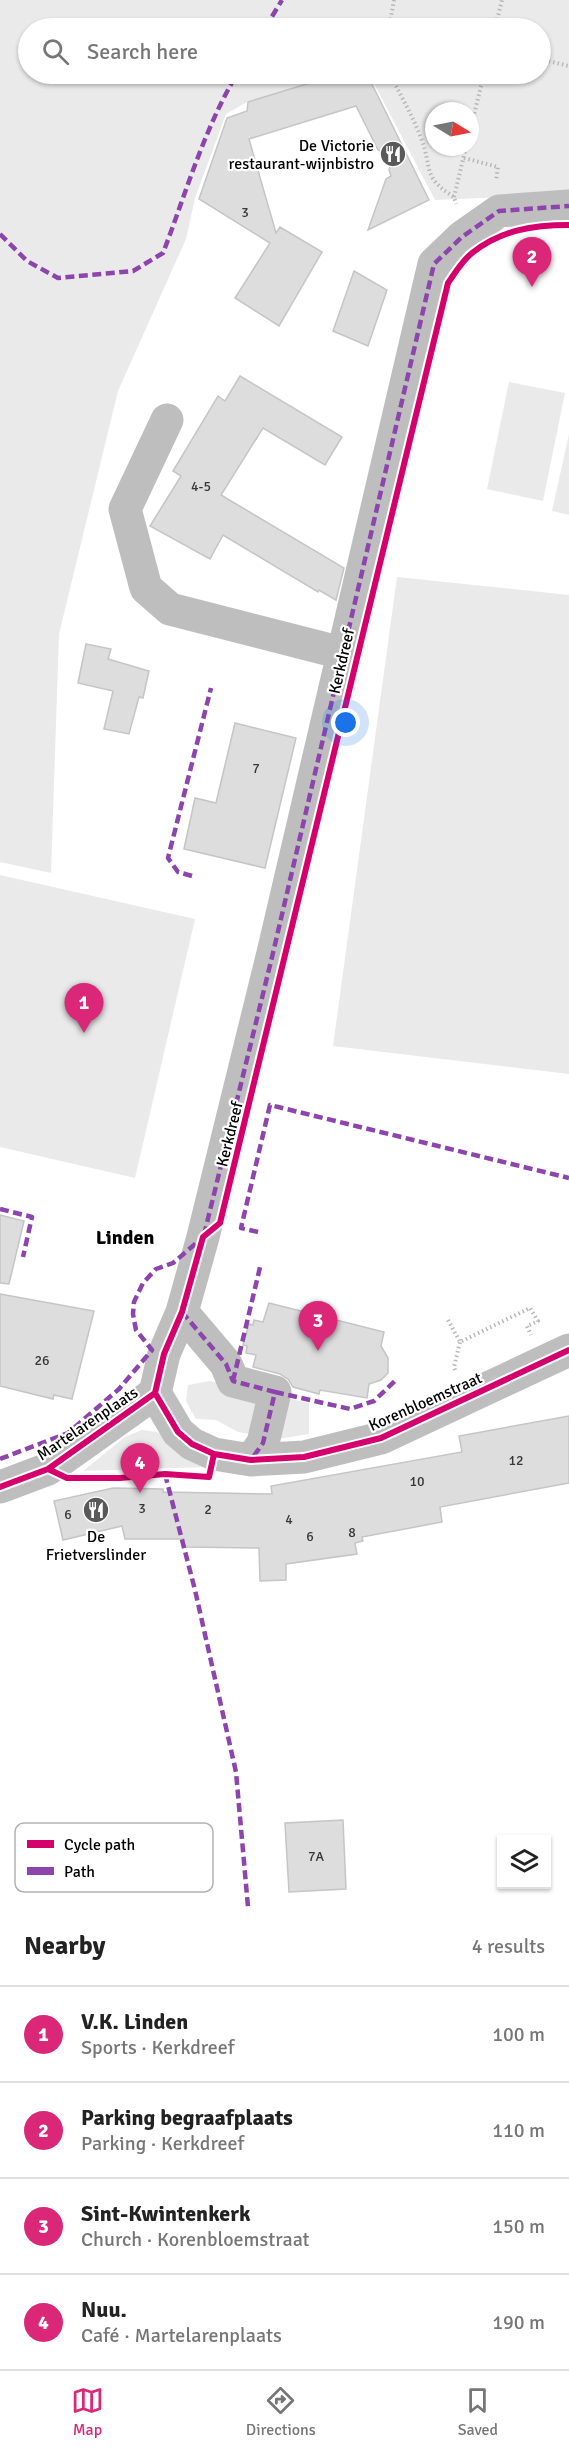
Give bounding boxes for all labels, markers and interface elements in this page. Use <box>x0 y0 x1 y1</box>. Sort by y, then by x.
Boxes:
search box <box>18 18 551 84</box>
icon: search <box>39 35 72 68</box>
text: Search here <box>87 38 198 65</box>
north arrow <box>425 102 479 156</box>
place label: De Victorie restaurant-wijnbistro <box>229 136 374 174</box>
restaurant icon: De Victorie restaurant-wijnbistro <box>378 139 408 169</box>
house number: 3 <box>241 204 249 221</box>
pin: 2 <box>512 238 552 287</box>
house number: 4-5 <box>191 478 211 495</box>
street label: Kerkdreef <box>325 626 359 696</box>
your location <box>331 708 360 737</box>
house number: 7 <box>252 760 260 777</box>
pin: 1 <box>64 984 104 1033</box>
street label: Kerkdreef <box>212 1099 248 1169</box>
district label: Linden <box>96 1225 154 1250</box>
pin: 3 <box>298 1302 338 1351</box>
house number: 26 <box>34 1352 50 1369</box>
street label: Korenbloemstraat <box>366 1368 486 1436</box>
street label: Martelarenplaats <box>33 1383 142 1465</box>
pin: 4 <box>120 1444 160 1493</box>
house number: 12 <box>508 1452 524 1469</box>
house number: 10 <box>409 1473 425 1490</box>
restaurant icon: De Frietverslinder <box>81 1495 111 1525</box>
house number: 3 <box>138 1500 146 1517</box>
house number: 2 <box>204 1501 212 1518</box>
house number: 6 <box>64 1506 72 1523</box>
house number: 4 <box>285 1511 293 1528</box>
house number: 8 <box>348 1524 356 1541</box>
place label: De Frietverslinder <box>46 1527 146 1565</box>
house number: 6 <box>306 1528 314 1545</box>
legend <box>15 1823 213 1892</box>
text: Cycle path <box>64 1835 135 1855</box>
map controls <box>497 1835 551 1889</box>
button: layers <box>497 1835 551 1889</box>
house number: 7A <box>308 1848 324 1865</box>
text: Path <box>64 1862 95 1882</box>
text: Nearby <box>24 1930 105 1962</box>
text: 4 results <box>472 1934 545 1959</box>
text: V.K. Linden <box>81 2008 188 2035</box>
text: 1 <box>38 2022 49 2047</box>
text: 100 m <box>492 2022 545 2047</box>
text: Sports · Kerkdreef <box>81 2035 235 2060</box>
text: Parking begraafplaats <box>81 2104 293 2131</box>
text: 2 <box>38 2118 49 2143</box>
text: 110 m <box>492 2118 545 2143</box>
text: Parking · Kerkdreef <box>81 2131 244 2156</box>
text: Sint-Kwintenkerk <box>81 2200 250 2227</box>
text: 3 <box>38 2214 49 2239</box>
text: 150 m <box>492 2214 545 2239</box>
text: Church · Korenbloemstraat <box>81 2227 310 2252</box>
text: Nuu. <box>81 2296 127 2323</box>
text: 4 <box>38 2310 49 2335</box>
text: 190 m <box>492 2310 545 2335</box>
text: Café · Martelarenplaats <box>81 2323 282 2348</box>
tab: Map <box>71 2384 104 2440</box>
tab: Directions <box>246 2384 316 2440</box>
tab: Saved <box>458 2384 498 2440</box>

